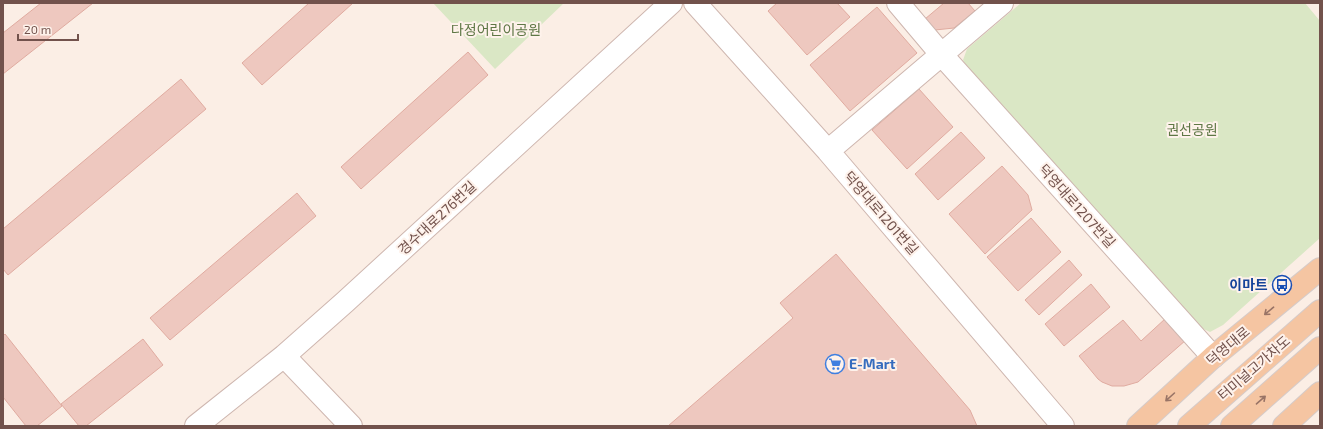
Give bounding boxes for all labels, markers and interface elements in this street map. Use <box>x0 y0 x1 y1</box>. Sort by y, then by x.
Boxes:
scale bar <box>18 16 78 42</box>
park label: 다정어린이공원 <box>451 21 541 38</box>
text: 20 m <box>24 22 51 36</box>
park label: 권선공원 <box>1166 121 1218 138</box>
street label: 덕영대로1207번길 <box>1035 160 1119 251</box>
street label: 덕영대로1201번길 <box>841 168 922 258</box>
street label: 경수대로276번길 <box>394 177 479 258</box>
bus stop icon: 이마트 <box>1271 274 1293 296</box>
place label: 이마트 <box>1229 276 1268 293</box>
one-way arrow <box>1263 307 1274 316</box>
street label: 덕영대로 <box>1202 322 1253 369</box>
street label: 터미널고가차도 <box>1214 332 1293 404</box>
supermarket icon: E-Mart <box>824 353 846 375</box>
place label: E-Mart <box>849 355 896 372</box>
one-way arrow <box>1165 392 1175 401</box>
one-way arrow <box>1256 396 1267 405</box>

